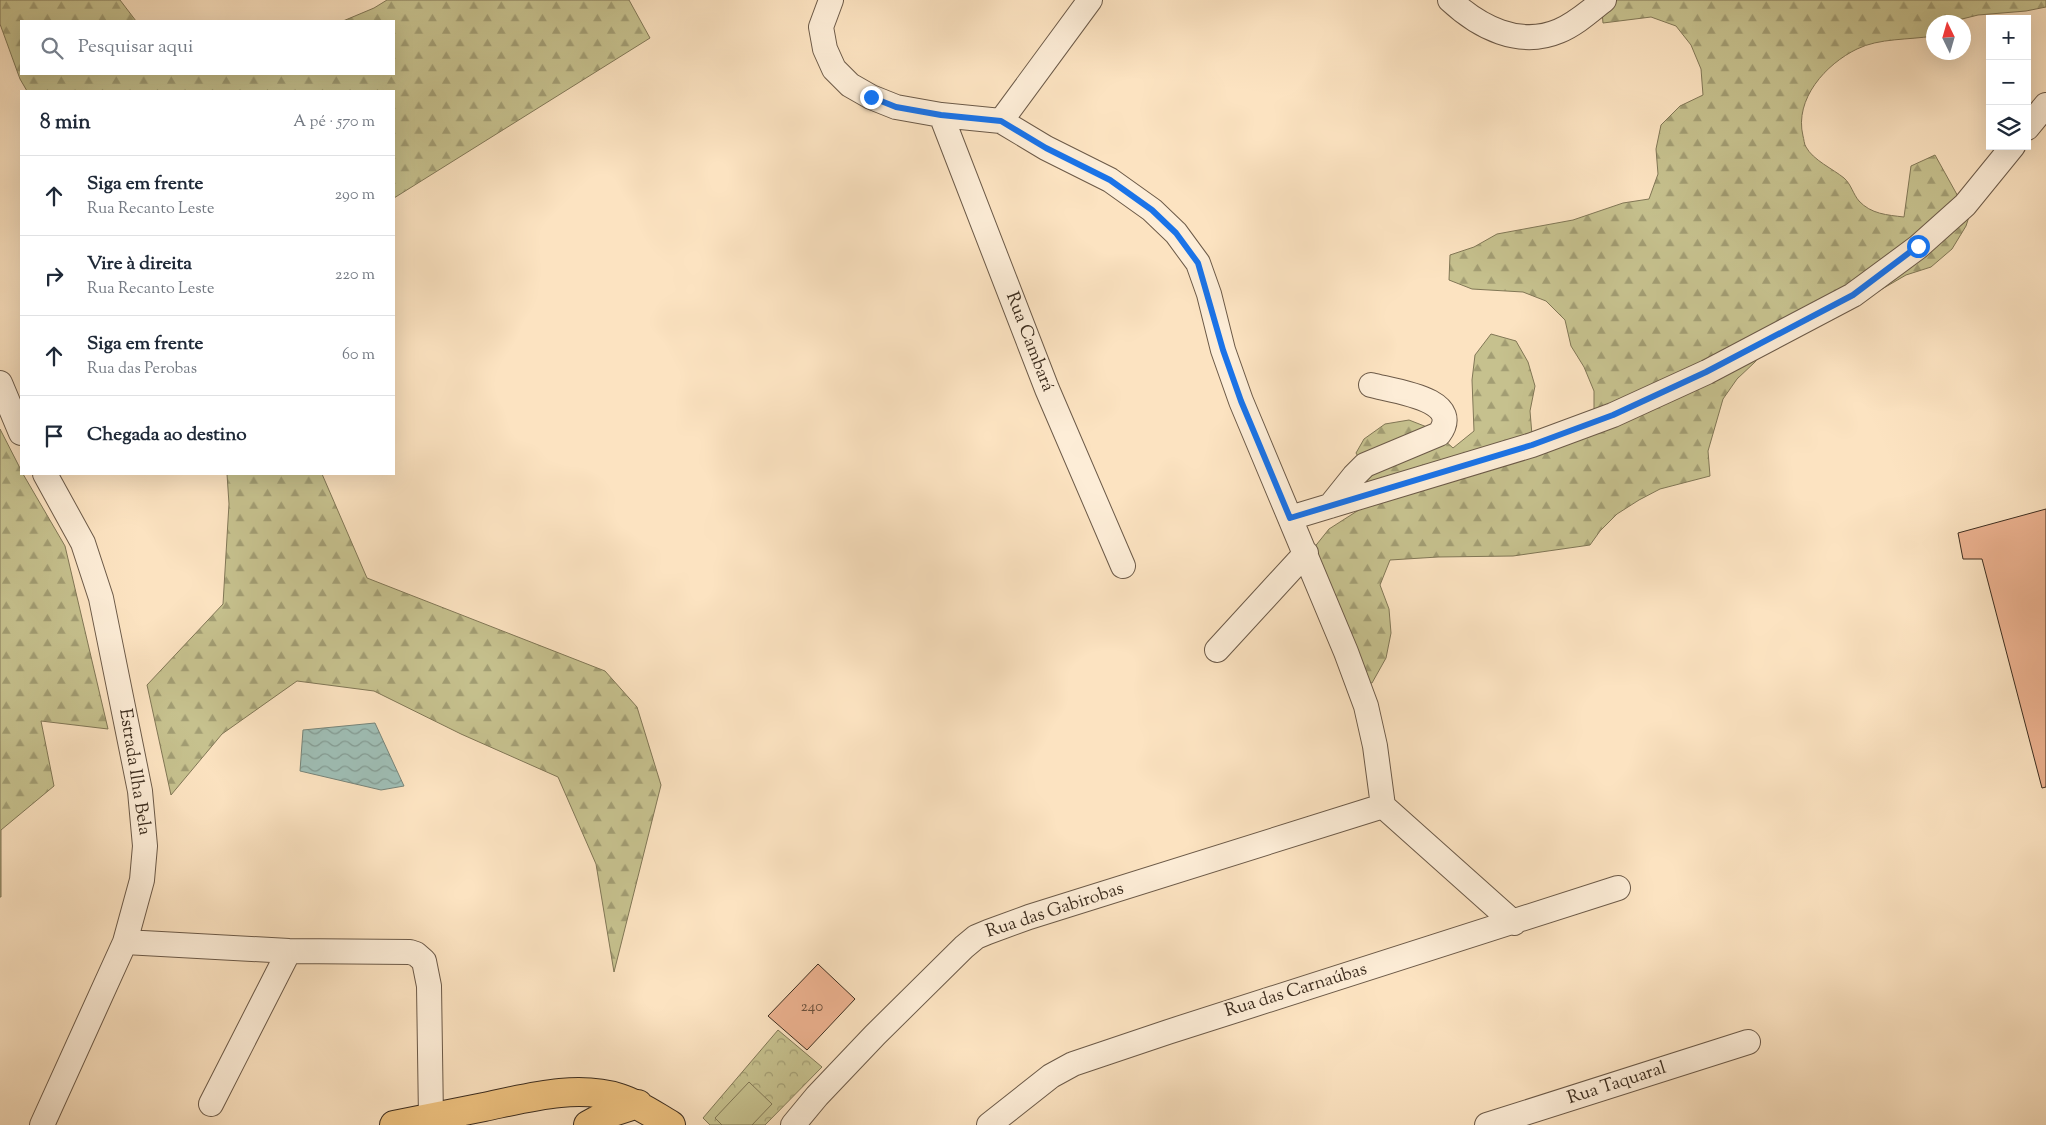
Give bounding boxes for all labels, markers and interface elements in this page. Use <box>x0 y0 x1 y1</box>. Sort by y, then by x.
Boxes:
north arrow <box>1926 15 1971 60</box>
map controls <box>1986 15 2031 150</box>
button: + <box>1986 15 2031 60</box>
search box <box>20 20 395 75</box>
icon: search <box>38 34 66 62</box>
text: Pesquisar aqui <box>78 34 193 61</box>
button: − <box>1986 60 2031 105</box>
route end <box>860 86 883 109</box>
button: layers <box>1986 105 2031 150</box>
text: 8 min <box>40 108 91 138</box>
text: A pé · 570 m <box>293 111 375 134</box>
text: Siga em frente <box>87 171 203 198</box>
icon: ahead <box>40 182 68 210</box>
text: 290 m <box>335 184 375 207</box>
text: Rua Recanto Leste <box>87 198 214 221</box>
route start <box>1907 235 1930 258</box>
text: Vire à direita <box>87 251 192 278</box>
icon: right <box>40 262 68 290</box>
text: 220 m <box>335 264 375 287</box>
text: Rua Recanto Leste <box>87 278 214 301</box>
street label: Rua Cambará <box>998 288 1060 396</box>
text: Siga em frente <box>87 331 203 358</box>
icon: ahead <box>40 342 68 370</box>
text: 60 m <box>342 344 375 367</box>
text: Rua das Perobas <box>87 358 197 381</box>
icon: arrive <box>40 422 68 450</box>
text: Chegada ao destino <box>87 422 247 449</box>
street label: Estrada Ilha Bela <box>111 707 157 837</box>
street label: Rua das Gabirobas <box>983 876 1127 946</box>
street label: Rua das Carnaúbas <box>1222 957 1370 1025</box>
house number: 240 <box>801 997 823 1018</box>
street label: Rua Taquaral <box>1564 1056 1670 1112</box>

